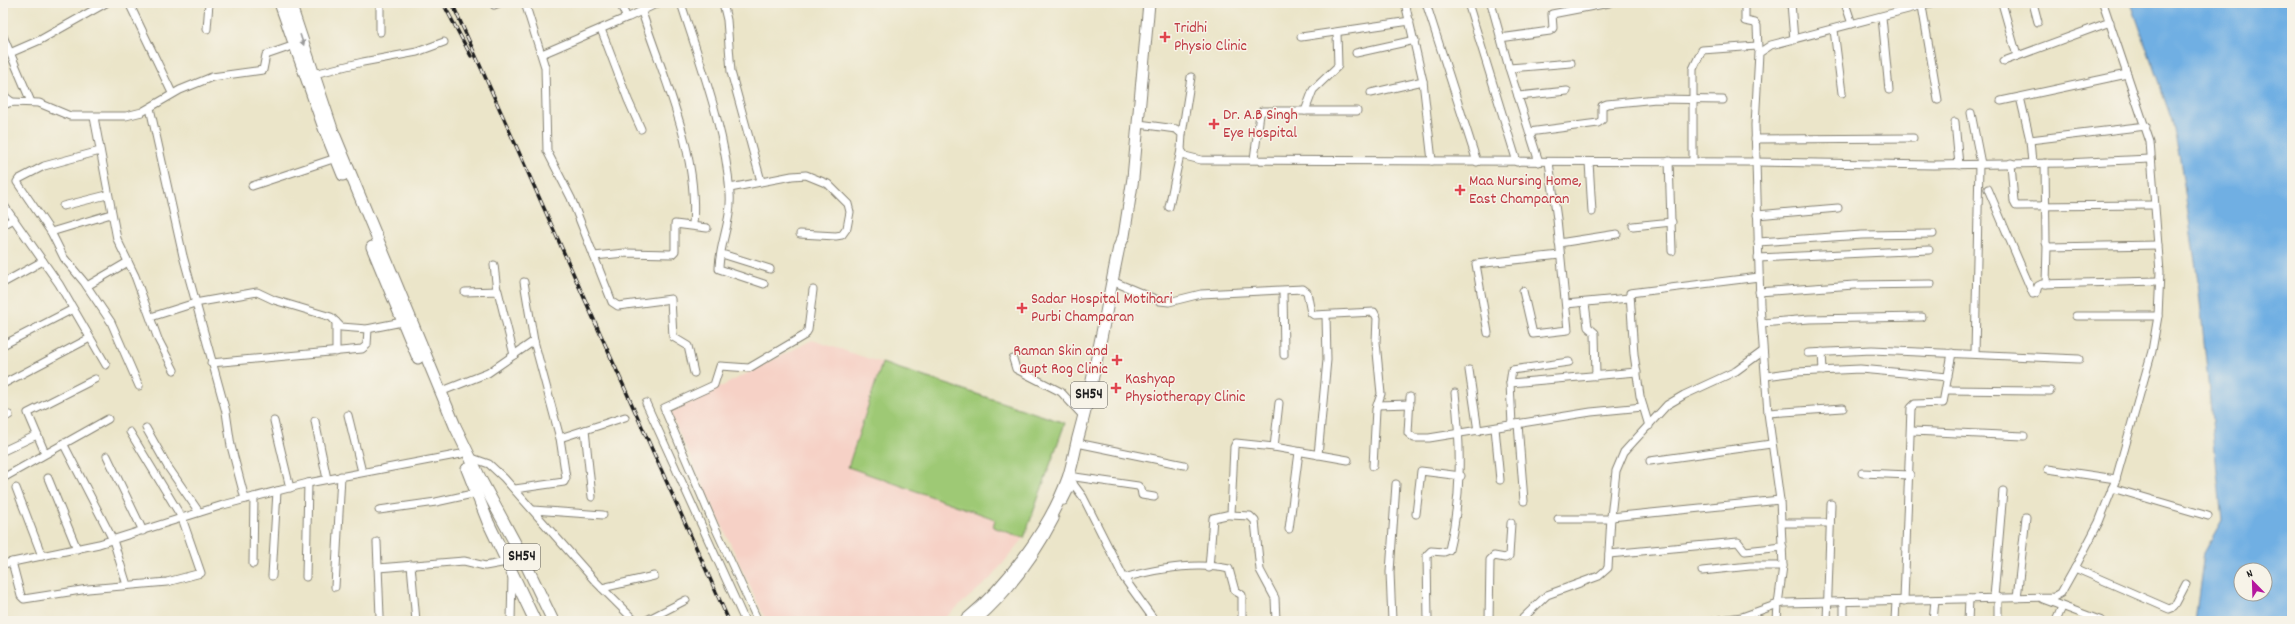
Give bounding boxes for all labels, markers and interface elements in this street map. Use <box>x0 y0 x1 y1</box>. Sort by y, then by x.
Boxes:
place label: Tridhi Physio Clinic <box>1174 17 1247 58</box>
marker: Tridhi Physio Clinic <box>1159 31 1171 43</box>
one-way arrow <box>299 34 305 46</box>
place label: Dr. A.B Singh Eye Hospital <box>1223 104 1298 145</box>
marker: Dr. A.B Singh Eye Hospital <box>1208 118 1220 130</box>
place label: Maa Nursing Home, East Champaran <box>1469 170 1582 211</box>
marker: Maa Nursing Home, East Champaran <box>1454 184 1466 196</box>
place label: Sadar Hospital Motihari Purbi Champaran <box>1031 288 1172 329</box>
marker: Sadar Hospital Motihari Purbi Champaran <box>1016 302 1028 314</box>
place label: Raman Skin and Gupt Rog Clinic <box>1013 340 1108 381</box>
marker: Raman Skin and Gupt Rog Clinic <box>1111 354 1123 366</box>
place label: Kashyap Physiotherapy Clinic <box>1125 368 1245 409</box>
road number: SH54 <box>1071 382 1107 408</box>
marker: Kashyap Physiotherapy Clinic <box>1110 382 1122 394</box>
road number: SH54 <box>504 544 540 570</box>
north arrow <box>2233 562 2273 602</box>
text: N <box>2244 566 2256 583</box>

